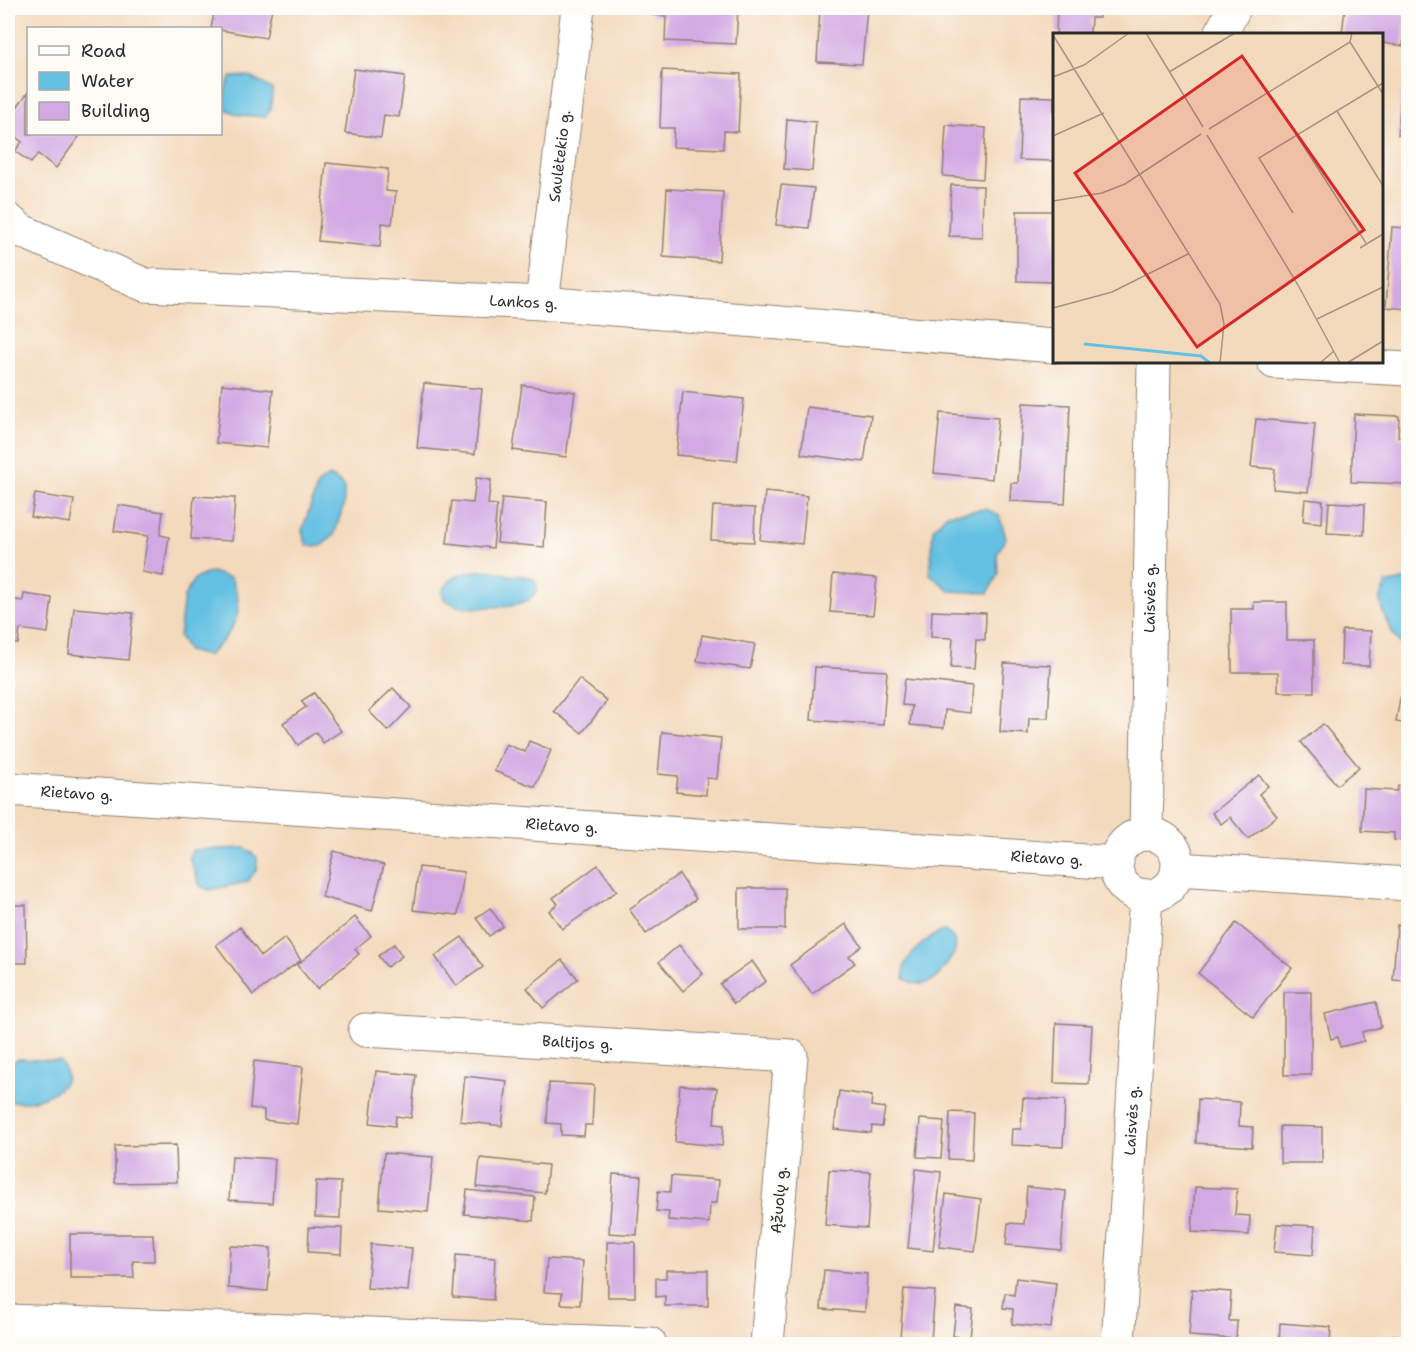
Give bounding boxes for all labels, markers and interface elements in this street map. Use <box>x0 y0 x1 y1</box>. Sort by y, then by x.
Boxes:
legend <box>27 27 222 135</box>
inset map <box>1053 33 1383 363</box>
text: Road <box>81 39 126 63</box>
text: Water <box>81 69 134 93</box>
text: Building <box>81 99 150 123</box>
street label: Saulėtekio g. <box>544 109 575 203</box>
street label: Lankos g. <box>489 291 559 314</box>
street label: Laisvės g. <box>1139 563 1161 633</box>
street label: Rietavo g. <box>40 781 114 806</box>
street label: Rietavo g. <box>525 814 599 838</box>
street label: Rietavo g. <box>1010 846 1084 871</box>
street label: Baltijos g. <box>542 1031 614 1055</box>
street label: Laisvės g. <box>1120 1085 1144 1156</box>
street label: Ąžuolų g. <box>766 1165 792 1234</box>

